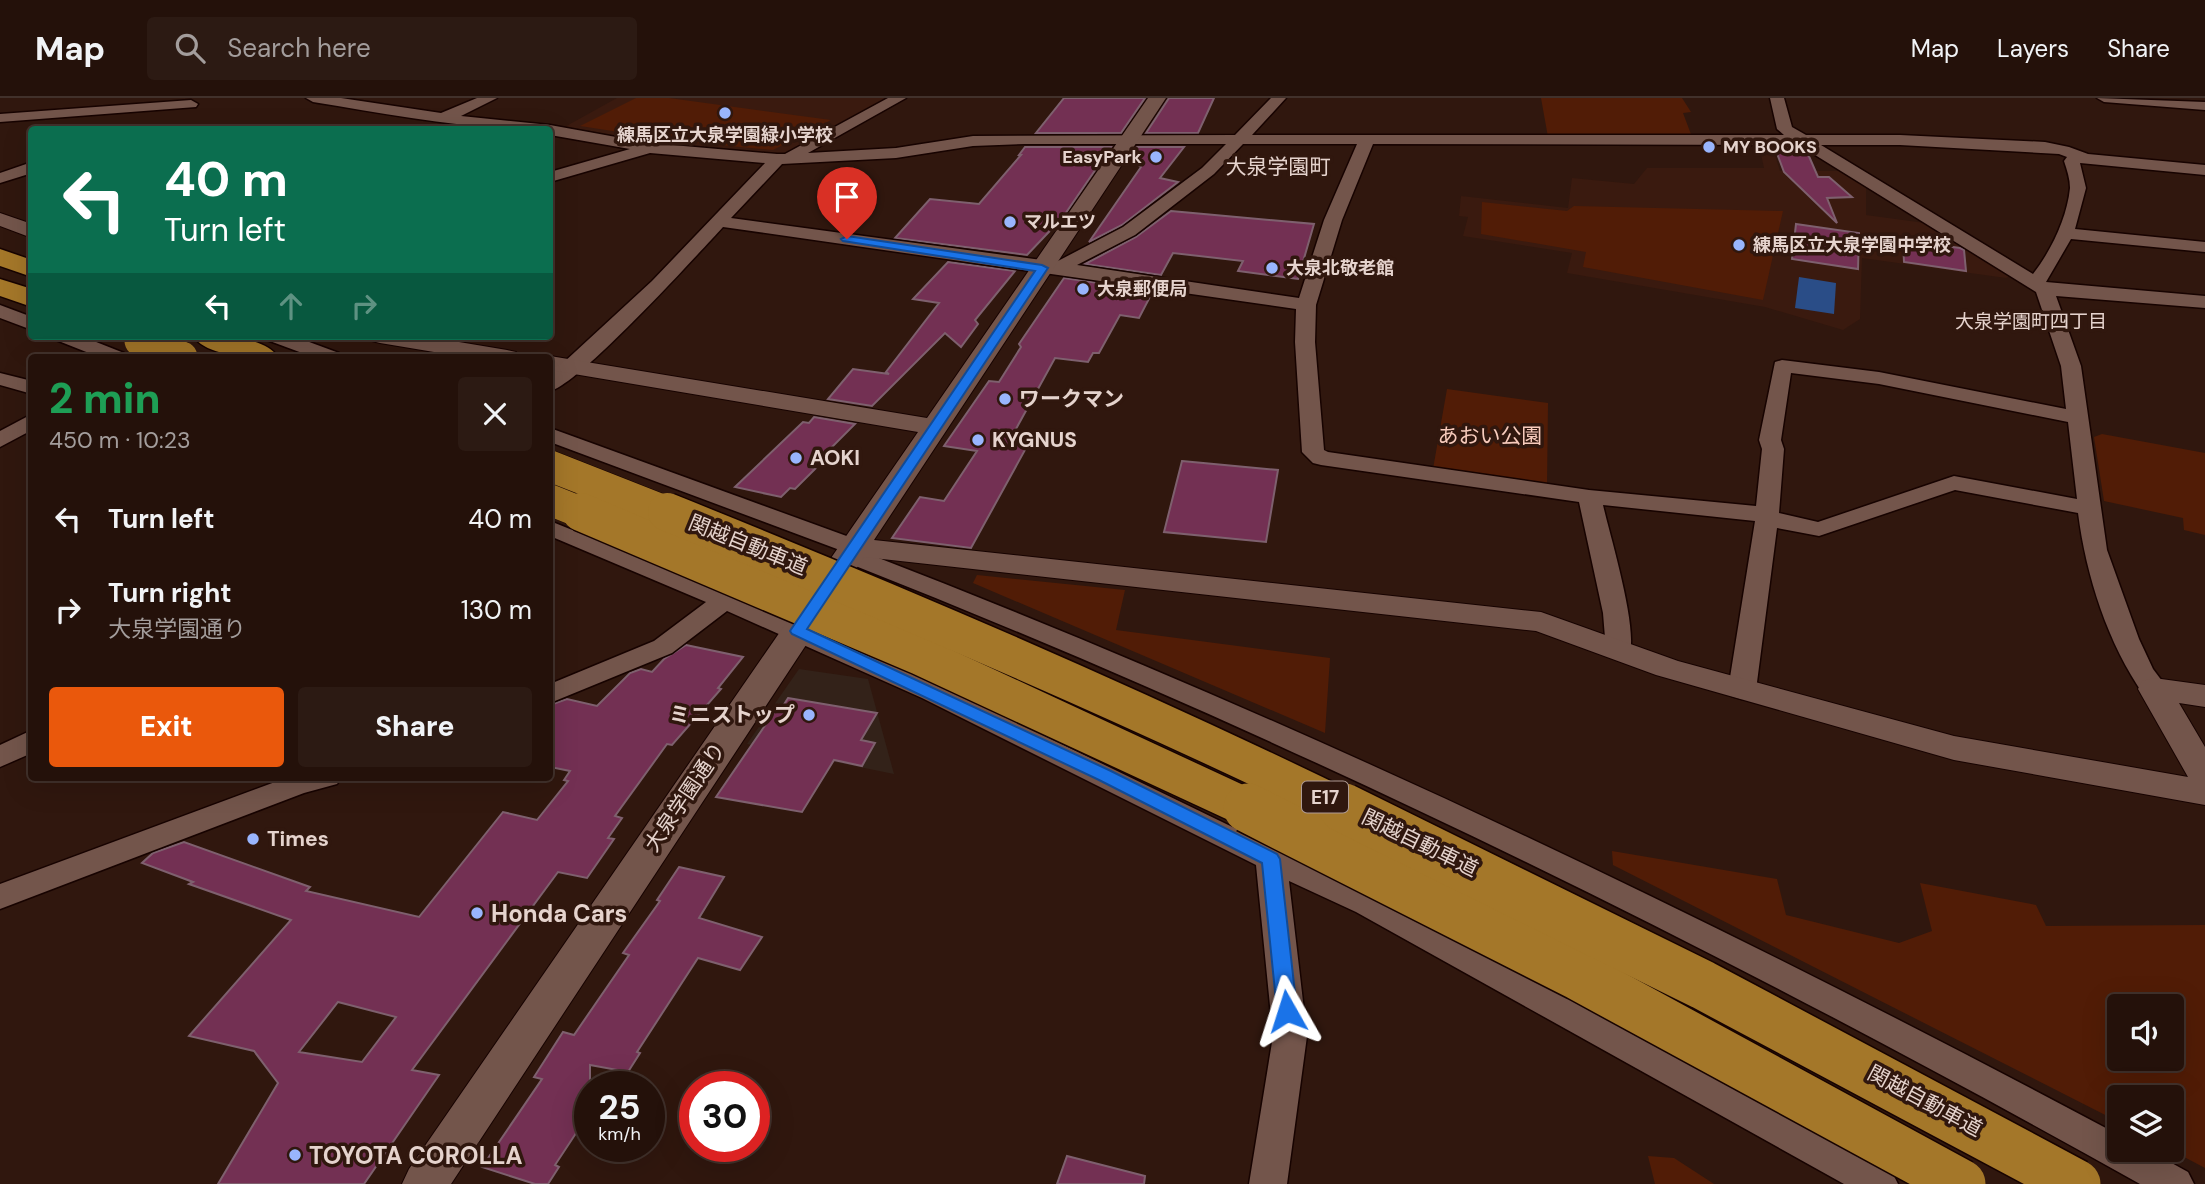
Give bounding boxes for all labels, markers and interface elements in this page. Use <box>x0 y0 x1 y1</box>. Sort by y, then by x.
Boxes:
search box <box>147 17 637 80</box>
text: Map <box>35 27 105 70</box>
icon: search <box>171 29 209 67</box>
text: Search here <box>227 31 371 65</box>
text: Map <box>1911 33 1959 64</box>
text: Layers <box>1997 33 2069 64</box>
text: Share <box>2107 33 2170 64</box>
marker: 練馬区立大泉学園緑小学校 <box>717 105 733 121</box>
place label: 練馬区立大泉学園緑小学校 <box>617 123 833 147</box>
place label: MY BOOKS <box>1723 135 1817 159</box>
marker: MY BOOKS <box>1701 139 1717 155</box>
place label: EasyPark <box>1062 145 1143 169</box>
text: 40 m <box>164 147 288 211</box>
marker: EasyPark <box>1148 149 1164 165</box>
district label: 大泉学園町 <box>1226 153 1331 181</box>
icon: left <box>49 154 140 245</box>
pin <box>817 167 877 239</box>
icon: arrive <box>828 178 866 216</box>
text: Turn left <box>164 209 286 251</box>
place label: マルエツ <box>1024 210 1096 234</box>
marker: マルエツ <box>1002 214 1018 230</box>
place label: 練馬区立大泉学園中学校 <box>1753 233 1951 257</box>
marker: 練馬区立大泉学園中学校 <box>1731 237 1747 253</box>
place label: 大泉北敬老館 <box>1286 256 1394 280</box>
marker: 大泉北敬老館 <box>1264 260 1280 276</box>
place label: 大泉郵便局 <box>1097 277 1187 301</box>
marker: 大泉郵便局 <box>1075 281 1091 297</box>
icon: left <box>199 287 237 325</box>
icon: ahead <box>272 287 310 325</box>
icon: right <box>345 287 383 325</box>
district label: 大泉学園町四丁目 <box>1955 309 2107 334</box>
text: 2 min <box>49 371 160 426</box>
button: close <box>458 377 532 451</box>
place label: ワークマン <box>1019 385 1124 413</box>
marker: ワークマン <box>997 391 1013 407</box>
park label: あおい公園 <box>1438 422 1543 450</box>
text: 450 m · 10:23 <box>49 425 191 455</box>
place label: KYGNUS <box>992 426 1077 454</box>
marker: KYGNUS <box>970 432 986 448</box>
place label: AOKI <box>810 444 860 472</box>
marker: AOKI <box>788 450 804 466</box>
icon: left <box>49 500 87 538</box>
text: Turn left <box>108 502 215 536</box>
text: 40 m <box>468 502 532 536</box>
street label: 関越自動車道 <box>684 508 812 582</box>
text: Turn right <box>108 576 232 610</box>
icon: right <box>49 591 87 629</box>
text: 130 m <box>461 593 532 627</box>
text: 大泉学園通り <box>108 614 246 644</box>
button: Exit <box>49 687 284 767</box>
button: Share <box>298 687 532 767</box>
place label: ミニストップ <box>669 701 795 729</box>
marker: ミニストップ <box>801 707 817 723</box>
street label: 大泉学園通り <box>638 737 732 857</box>
road number: E17 <box>1302 782 1348 812</box>
street label: 関越自動車道 <box>1357 803 1483 883</box>
place label: Times <box>267 825 329 853</box>
marker: Times <box>245 831 261 847</box>
place label: Honda Cars <box>491 898 627 929</box>
marker: Honda Cars <box>469 905 485 921</box>
position arrow <box>1250 974 1324 1048</box>
map controls <box>2107 994 2184 1162</box>
button: sound <box>2107 994 2184 1071</box>
street label: 関越自動車道 <box>1863 1059 1987 1143</box>
speed limit sign: 30 <box>679 1071 770 1162</box>
text: 25 <box>599 1084 640 1130</box>
button: layers <box>2107 1085 2184 1162</box>
text: km/h <box>598 1122 641 1146</box>
place label: TOYOTA COROLLA <box>309 1140 522 1171</box>
marker: TOYOTA COROLLA <box>287 1147 303 1163</box>

